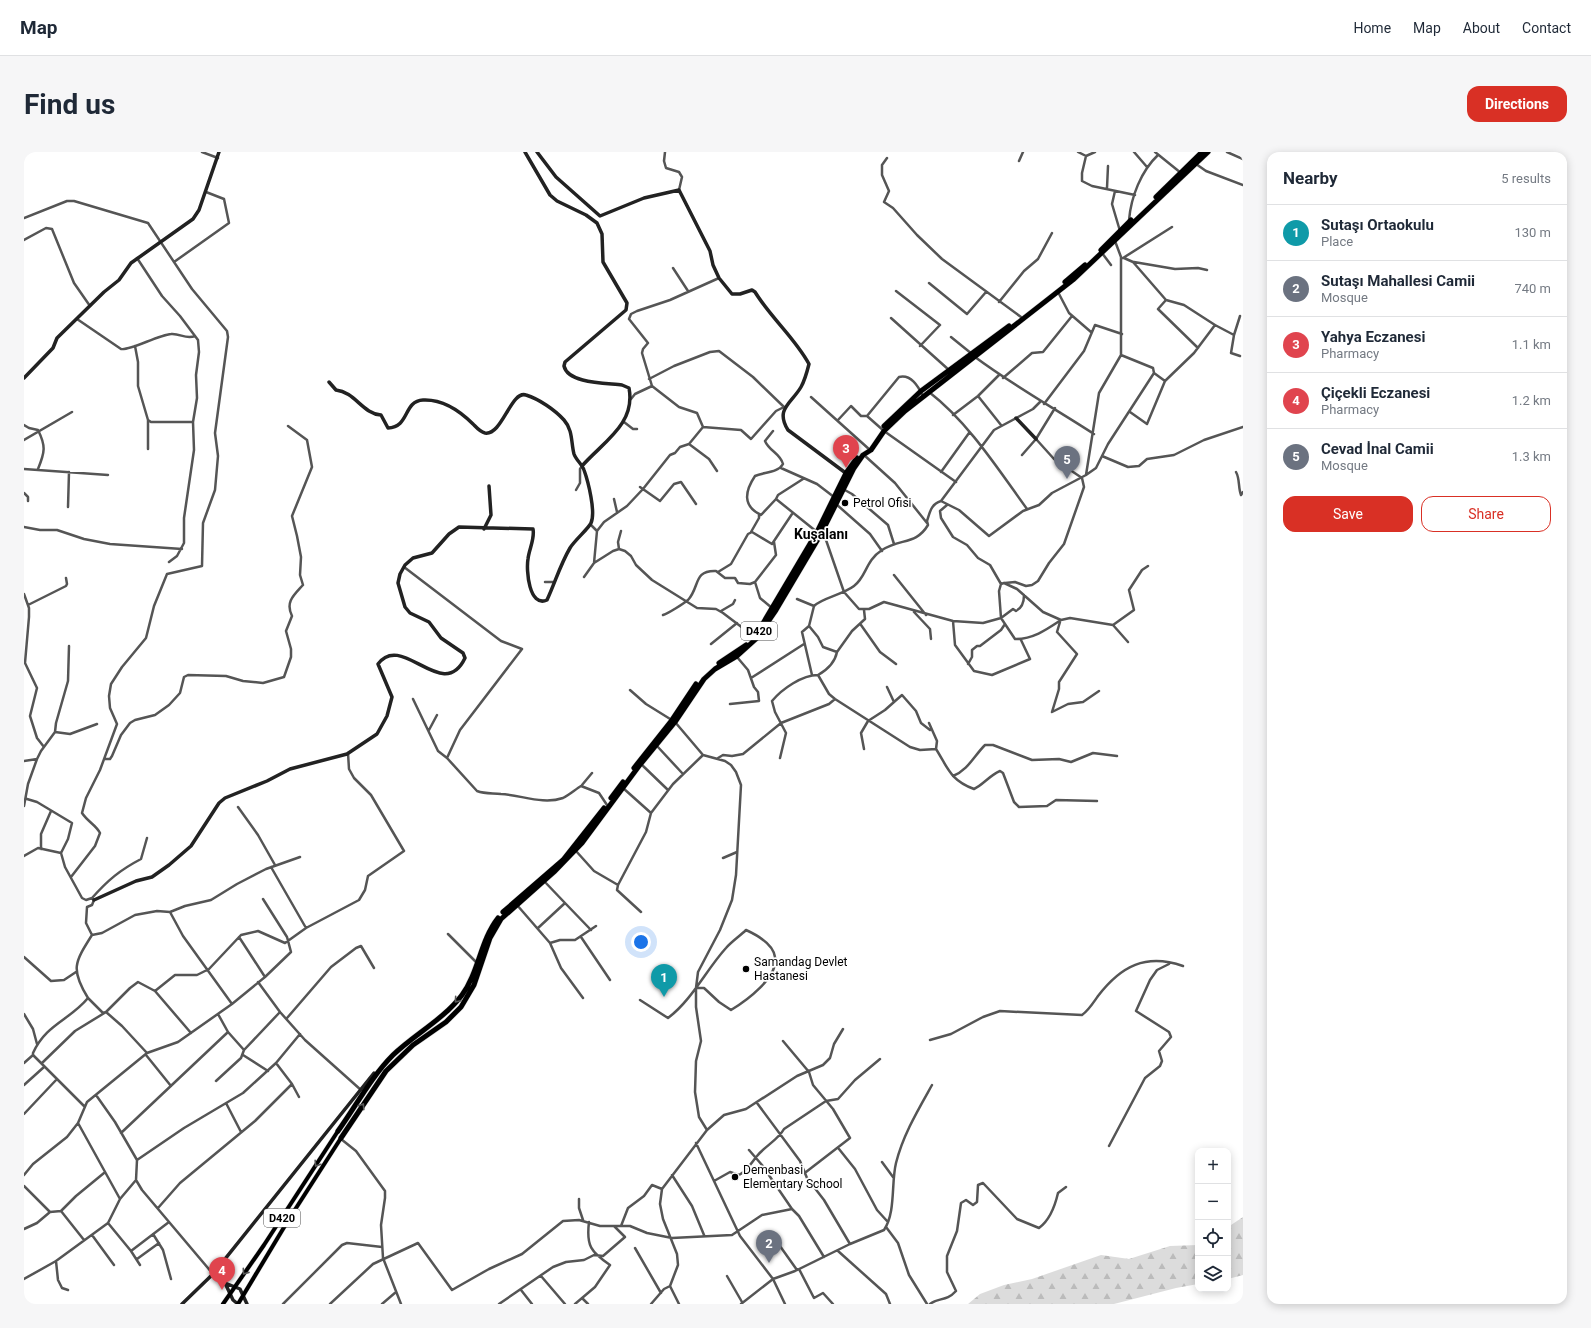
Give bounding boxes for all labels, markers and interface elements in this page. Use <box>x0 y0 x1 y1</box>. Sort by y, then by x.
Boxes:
text: Map <box>20 16 58 39</box>
text: Home <box>1353 20 1391 36</box>
text: Map <box>1413 20 1441 36</box>
text: About <box>1463 20 1500 36</box>
text: Contact <box>1522 20 1571 36</box>
button: Directions <box>1467 86 1567 122</box>
text: Find us <box>24 88 115 121</box>
text: Nearby <box>1283 168 1338 188</box>
text: 5 results <box>1501 171 1551 186</box>
text: Sutaşı Ortaokulu <box>1321 216 1434 234</box>
text: 1 <box>1292 225 1300 240</box>
text: 130 m <box>1514 225 1551 240</box>
text: Place <box>1321 234 1353 249</box>
text: Sutaşı Mahallesi Camii <box>1321 272 1475 290</box>
text: 2 <box>1292 281 1300 296</box>
text: 740 m <box>1514 281 1551 296</box>
text: Mosque <box>1321 290 1368 305</box>
text: Yahya Eczanesi <box>1321 328 1425 346</box>
text: 3 <box>1292 337 1300 352</box>
text: 1.1 km <box>1512 337 1551 352</box>
text: Pharmacy <box>1321 346 1379 361</box>
text: Çiçekli Eczanesi <box>1321 384 1430 402</box>
text: 4 <box>1292 393 1300 408</box>
text: 1.2 km <box>1512 393 1551 408</box>
text: Pharmacy <box>1321 402 1379 417</box>
pin: 3 <box>833 435 859 468</box>
text: Cevad İnal Camii <box>1321 440 1434 458</box>
pin: 5 <box>1054 446 1080 479</box>
text: 5 <box>1292 449 1300 464</box>
text: 1.3 km <box>1512 449 1551 464</box>
text: Mosque <box>1321 458 1368 473</box>
place label: Petrol Ofisi <box>853 496 912 510</box>
button: Save <box>1283 496 1413 532</box>
button: Share <box>1421 496 1551 532</box>
marker: Petrol Ofisi <box>840 498 850 508</box>
district label: Kuşalanı <box>794 526 848 542</box>
road number: D420 <box>741 622 777 640</box>
your location <box>631 932 651 952</box>
place label: Samandag Devlet Hastanesi <box>754 955 848 983</box>
pin: 1 <box>651 964 677 997</box>
marker: Samandag Devlet Hastanesi <box>741 964 751 974</box>
one-way arrow <box>455 995 462 1003</box>
one-way arrow <box>358 1103 365 1110</box>
map controls <box>1195 1148 1231 1292</box>
button: + <box>1195 1148 1231 1184</box>
one-way arrow <box>314 1160 322 1167</box>
place label: Demenbasi Elementary School <box>743 1163 843 1191</box>
marker: Demenbasi Elementary School <box>730 1172 740 1182</box>
button: − <box>1195 1184 1231 1220</box>
road number: D420 <box>264 1209 300 1227</box>
button: locate <box>1195 1220 1231 1256</box>
pin: 2 <box>756 1230 782 1263</box>
button: layers <box>1195 1256 1231 1292</box>
pin: 4 <box>209 1257 235 1290</box>
one-way arrow <box>242 1268 250 1275</box>

